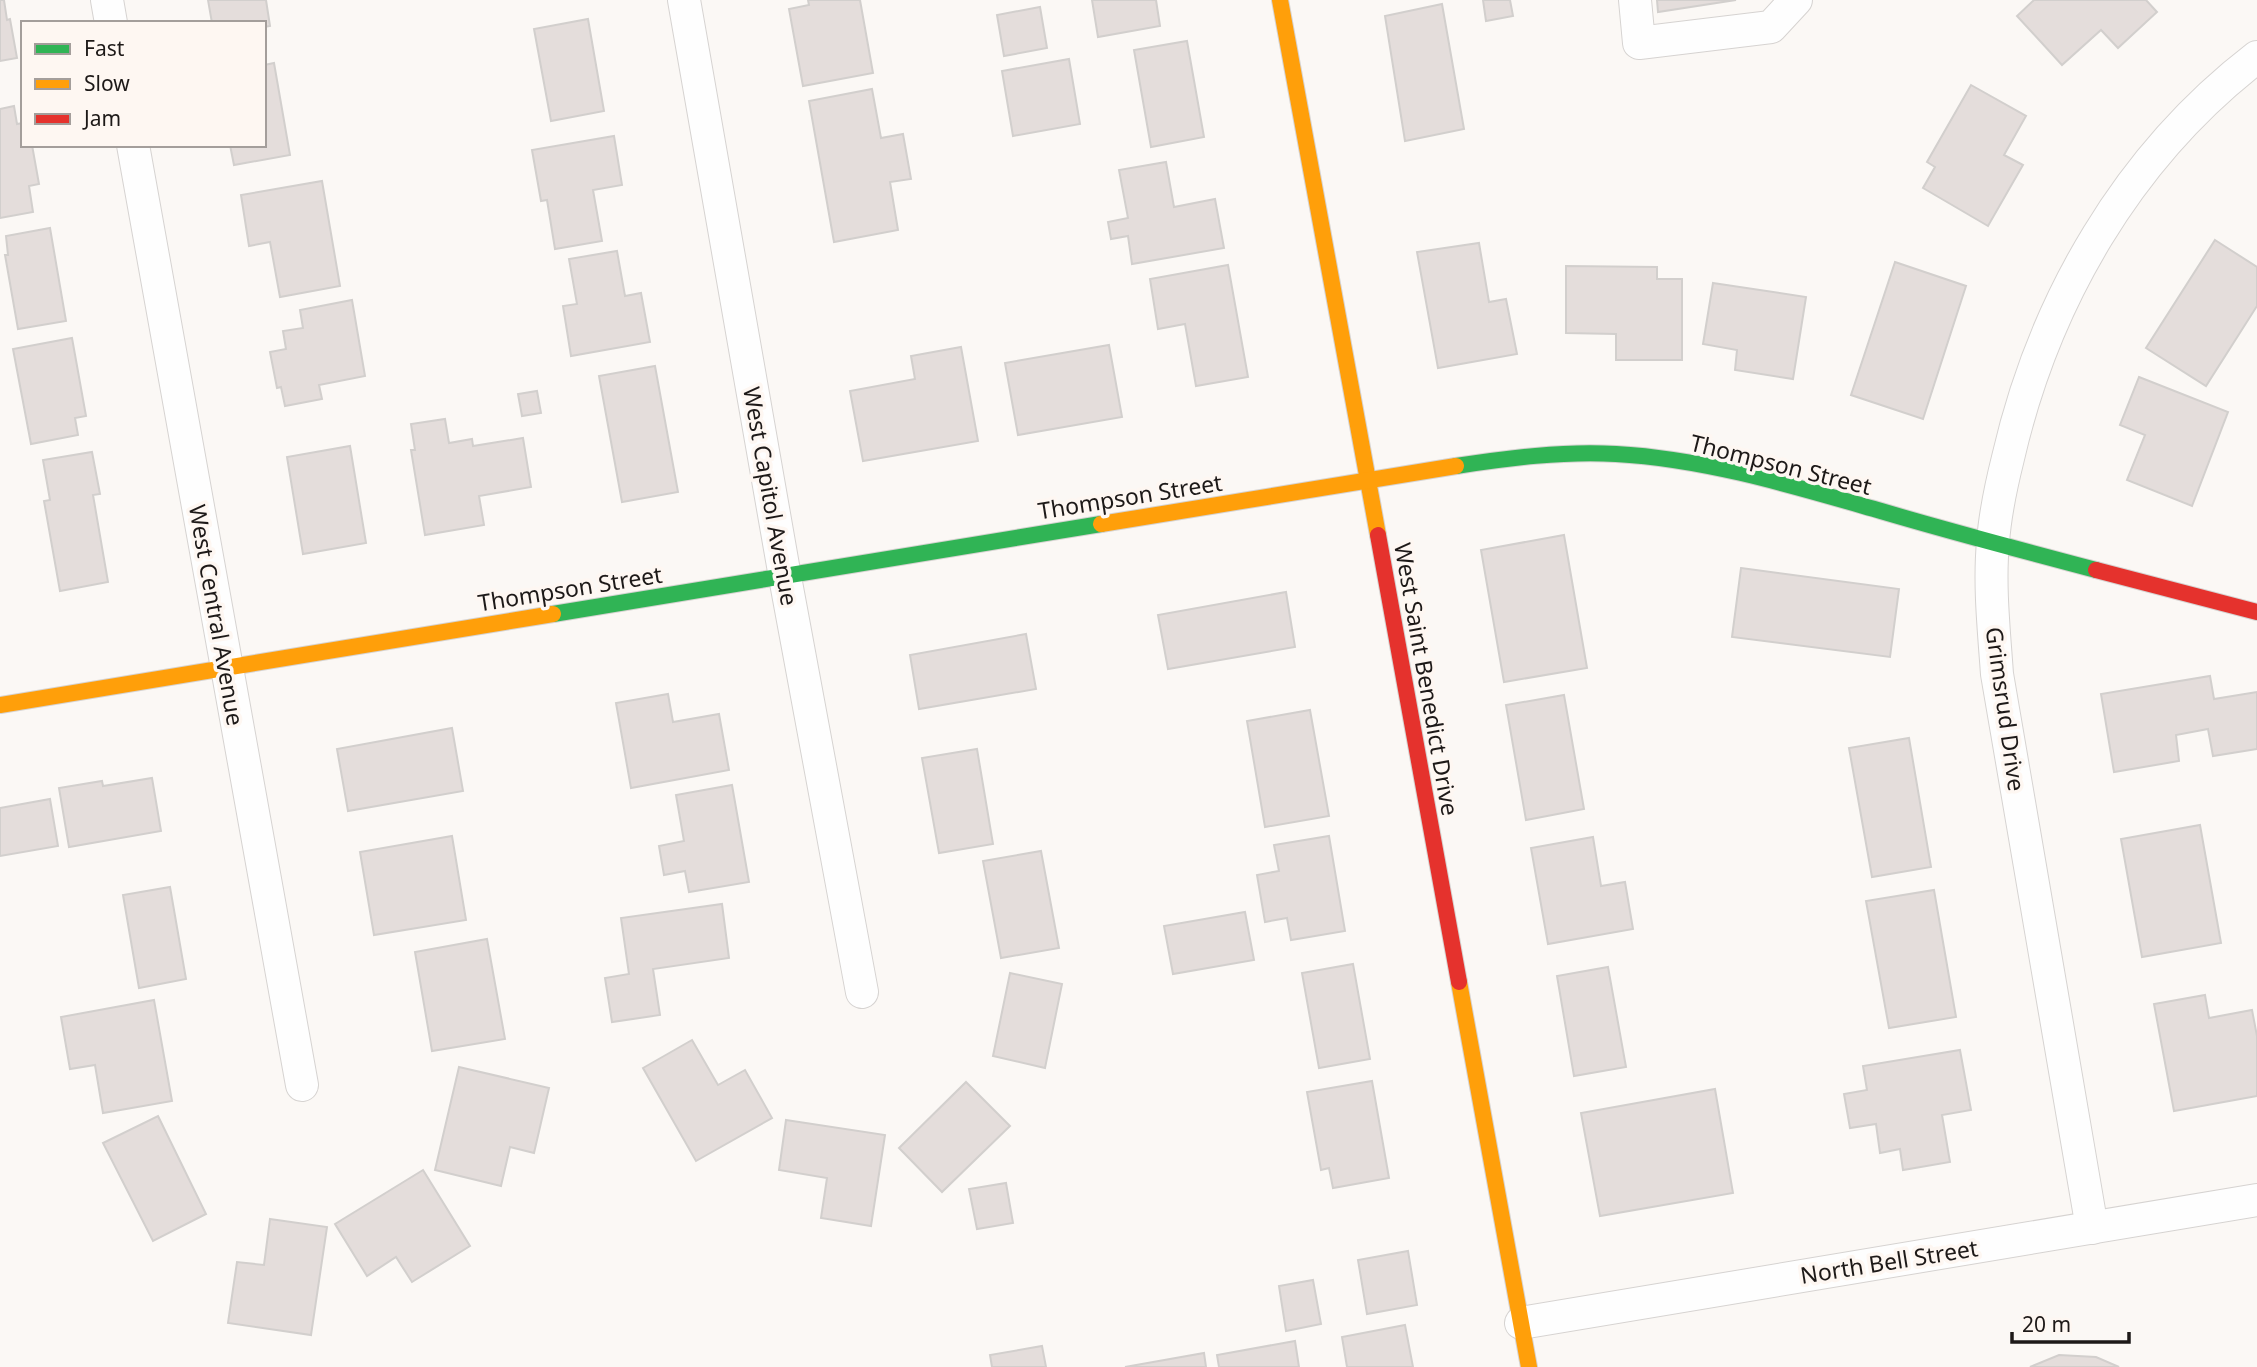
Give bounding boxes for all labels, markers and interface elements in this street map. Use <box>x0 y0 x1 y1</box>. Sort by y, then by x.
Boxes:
legend <box>21 21 266 147</box>
text: Fast <box>84 34 125 62</box>
text: Slow <box>84 69 130 97</box>
text: Jam <box>82 104 121 132</box>
street label: West Capitol Avenue <box>736 384 806 608</box>
street label: Thompson Street <box>1687 426 1875 502</box>
street label: Thompson Street <box>1036 466 1224 526</box>
street label: West Central Avenue <box>182 502 252 728</box>
street label: West Saint Benedict Drive <box>1387 540 1467 818</box>
street label: Thompson Street <box>476 558 664 618</box>
street label: Grimsrud Drive <box>1979 625 2033 793</box>
street label: North Bell Street <box>1798 1231 1980 1291</box>
scale bar <box>2012 1300 2129 1344</box>
text: 20 m <box>2022 1310 2071 1338</box>

